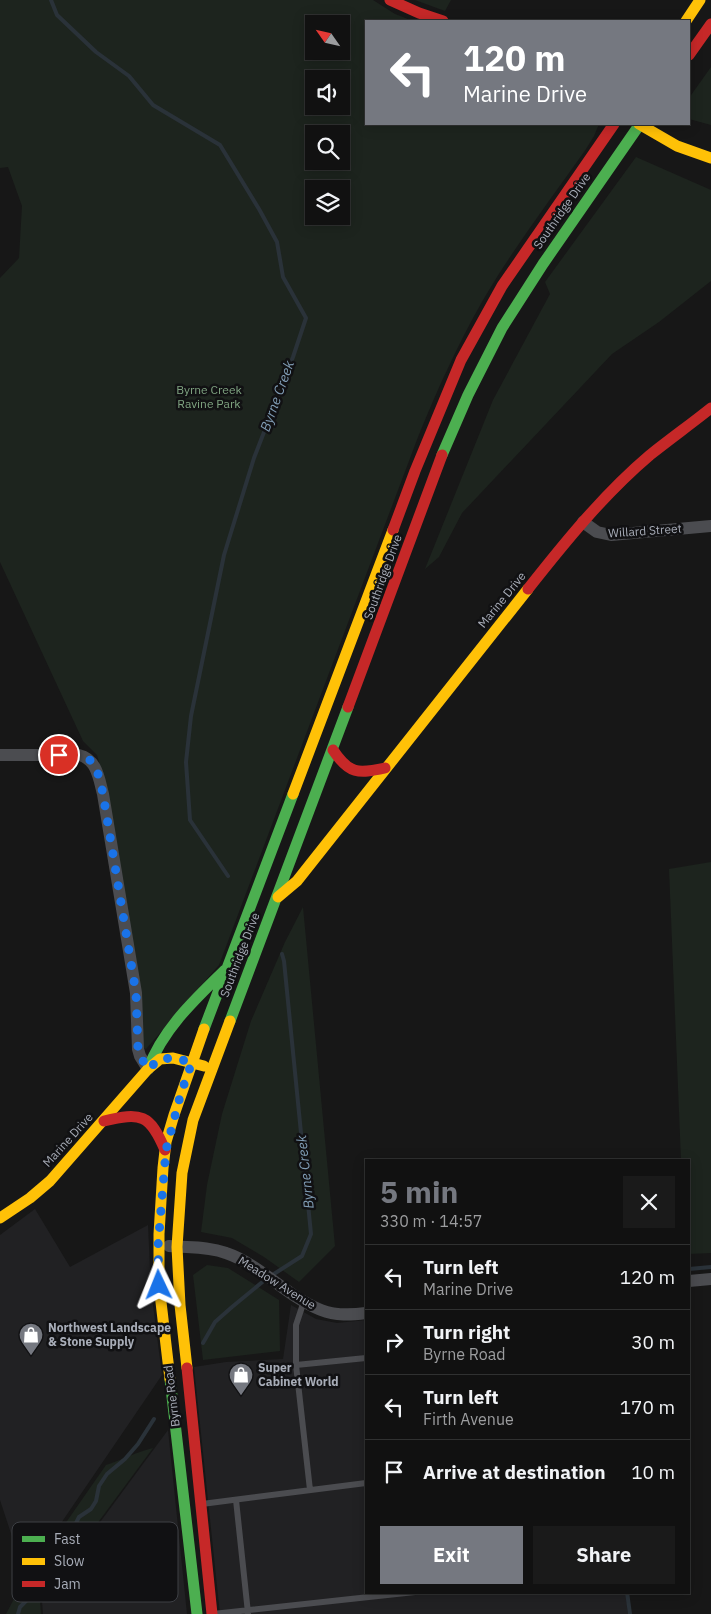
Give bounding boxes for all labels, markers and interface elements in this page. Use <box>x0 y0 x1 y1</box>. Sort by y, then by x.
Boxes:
north arrow <box>305 15 350 60</box>
map controls <box>305 15 350 225</box>
text: 120 m <box>463 35 566 81</box>
icon: left <box>380 40 445 105</box>
button: sound <box>305 70 350 115</box>
text: Marine Drive <box>463 79 587 108</box>
button: search <box>305 125 350 170</box>
street label: Southridge Drive <box>530 169 594 252</box>
button: layers <box>305 180 350 225</box>
water label: Byrne Creek <box>256 358 298 434</box>
park label: Byrne Creek Ravine Park <box>176 382 242 411</box>
street label: Willard Street <box>608 520 682 541</box>
street label: Southridge Drive <box>360 532 405 621</box>
street label: Marine Drive <box>474 568 529 631</box>
pin <box>38 734 80 776</box>
icon: arrive <box>45 741 73 769</box>
street label: Southridge Drive <box>217 910 263 999</box>
street label: Marine Drive <box>39 1109 96 1170</box>
water label: Byrne Creek <box>292 1134 318 1210</box>
text: 5 min <box>380 1172 458 1211</box>
button: close <box>623 1176 675 1228</box>
text: 330 m · 14:57 <box>380 1211 482 1231</box>
street label: Meadow Avenue <box>236 1253 319 1313</box>
text: Turn left <box>423 1255 499 1279</box>
position arrow <box>132 1258 184 1310</box>
icon: left <box>380 1263 408 1291</box>
text: 120 m <box>620 1265 675 1289</box>
text: Marine Drive <box>423 1279 513 1299</box>
place label: Northwest Landscape & Stone Supply <box>48 1320 171 1349</box>
text: Turn right <box>423 1320 510 1344</box>
shop icon: Northwest Landscape & Stone Supply <box>18 1322 44 1356</box>
icon: right <box>380 1328 408 1356</box>
text: 30 m <box>631 1330 675 1354</box>
text: Byrne Road <box>423 1344 506 1364</box>
place label: Super Cabinet World <box>258 1360 339 1389</box>
shop icon: Super Cabinet World <box>228 1362 254 1396</box>
street label: Byrne Road <box>160 1364 183 1428</box>
text: Turn left <box>423 1385 499 1409</box>
icon: left <box>380 1393 408 1421</box>
text: 170 m <box>620 1395 675 1419</box>
text: Firth Avenue <box>423 1409 514 1429</box>
icon: arrive <box>380 1458 408 1486</box>
text: Arrive at destination <box>423 1460 606 1484</box>
text: 10 m <box>631 1460 675 1484</box>
legend <box>12 1522 178 1602</box>
button: Exit <box>380 1526 523 1584</box>
button: Share <box>533 1526 675 1584</box>
text: Fast <box>54 1530 80 1548</box>
text: Slow <box>54 1552 85 1570</box>
text: Jam <box>54 1575 81 1593</box>

